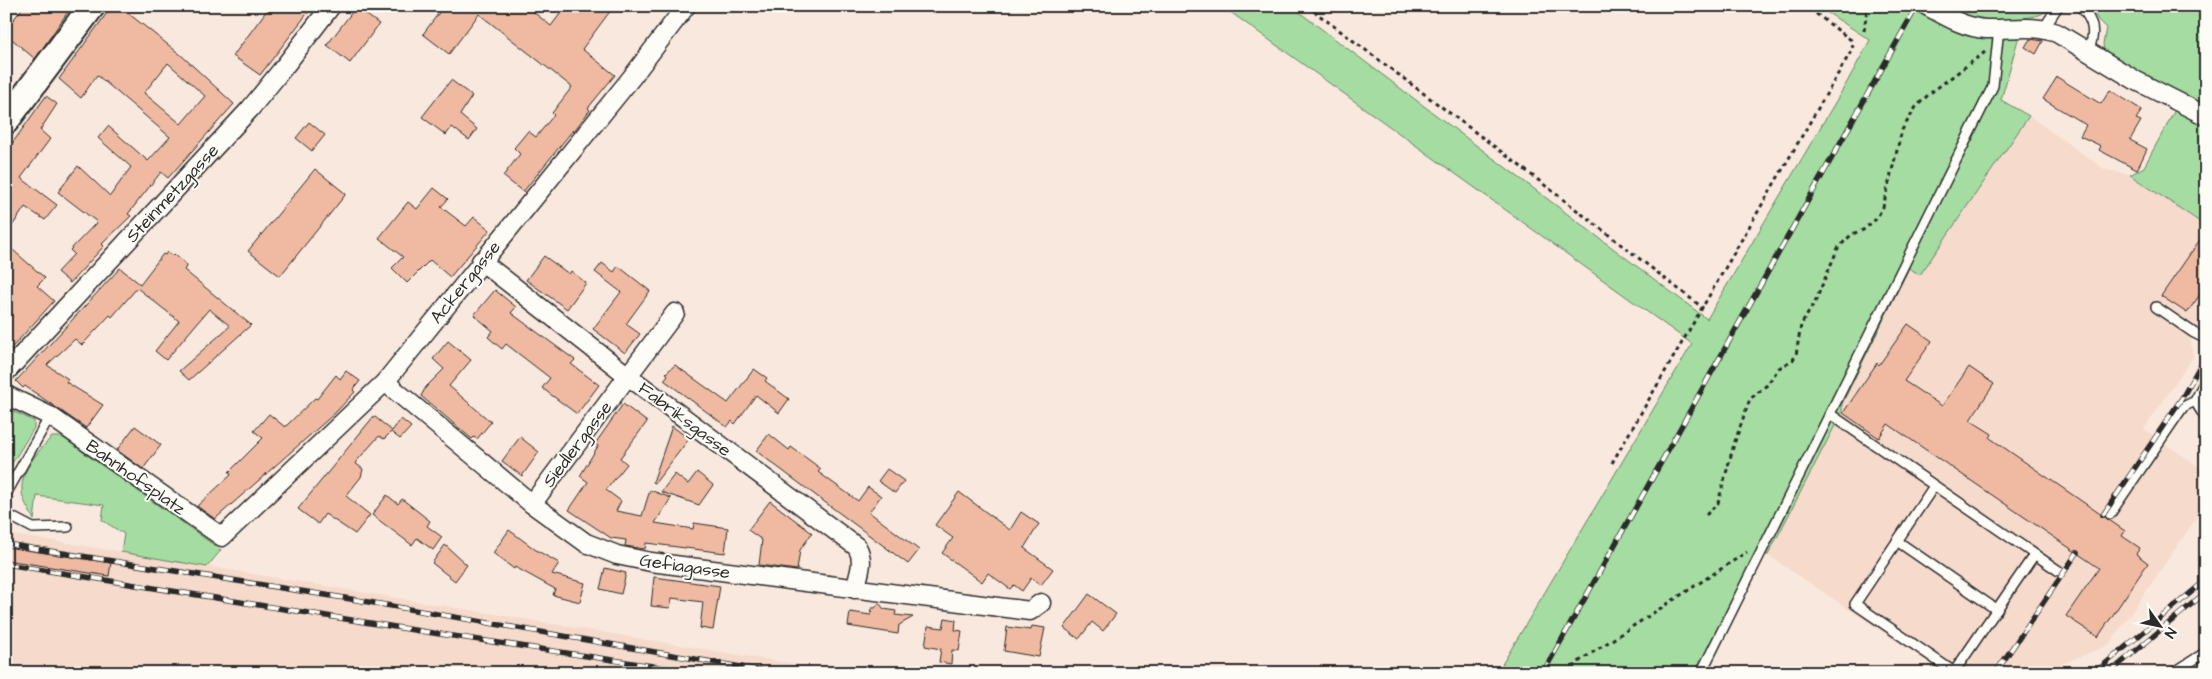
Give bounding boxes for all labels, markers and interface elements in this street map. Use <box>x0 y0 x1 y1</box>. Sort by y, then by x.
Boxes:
street label: Steinmetzgasse <box>120 138 226 249</box>
street label: Ackergasse <box>424 235 507 330</box>
street label: Fabriksgasse <box>632 376 737 464</box>
street label: Siedlergasse <box>537 396 619 493</box>
street label: Bahnhofsplatz <box>81 434 191 521</box>
street label: Gefiagasse <box>638 548 732 586</box>
north arrow <box>2134 602 2184 652</box>
text: N <box>2159 623 2181 642</box>

